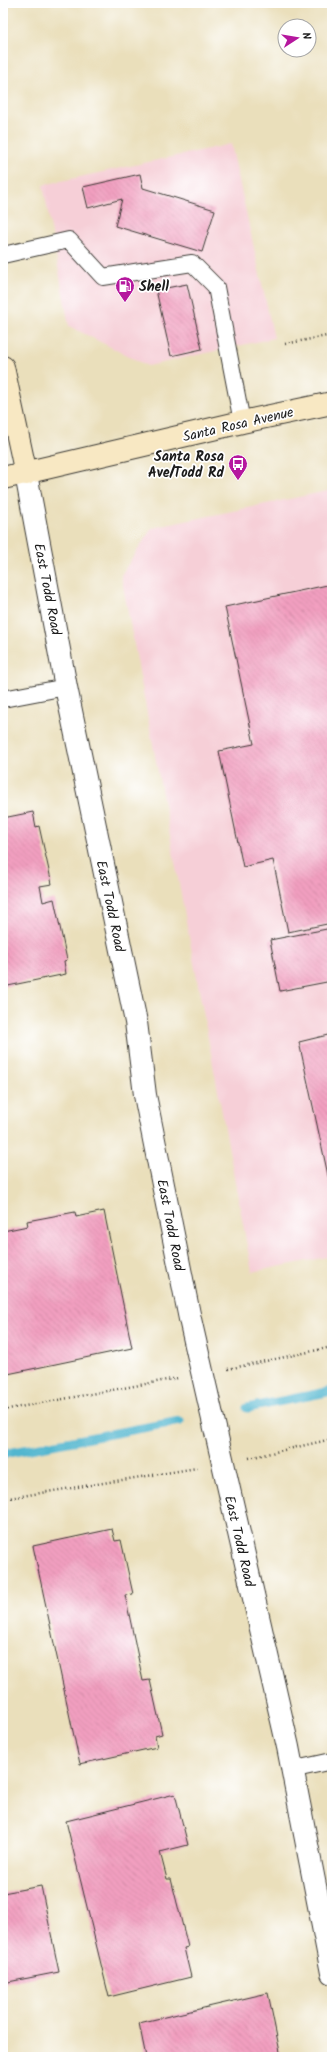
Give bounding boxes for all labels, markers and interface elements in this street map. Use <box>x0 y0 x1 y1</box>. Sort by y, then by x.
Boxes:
north arrow <box>277 18 317 58</box>
text: N <box>296 31 315 41</box>
fuel station icon: Shell <box>114 275 136 303</box>
place label: Shell <box>139 276 169 298</box>
street label: Santa Rosa Avenue <box>181 401 296 448</box>
place label: Santa Rosa Ave/Todd Rd <box>148 446 224 484</box>
bus stop icon: Santa Rosa Ave/Todd Rd <box>227 453 249 481</box>
street label: East Todd Road <box>27 541 67 638</box>
street label: East Todd Road <box>90 858 131 955</box>
street label: East Todd Road <box>150 1177 190 1274</box>
street label: East Todd Road <box>218 1493 260 1590</box>

